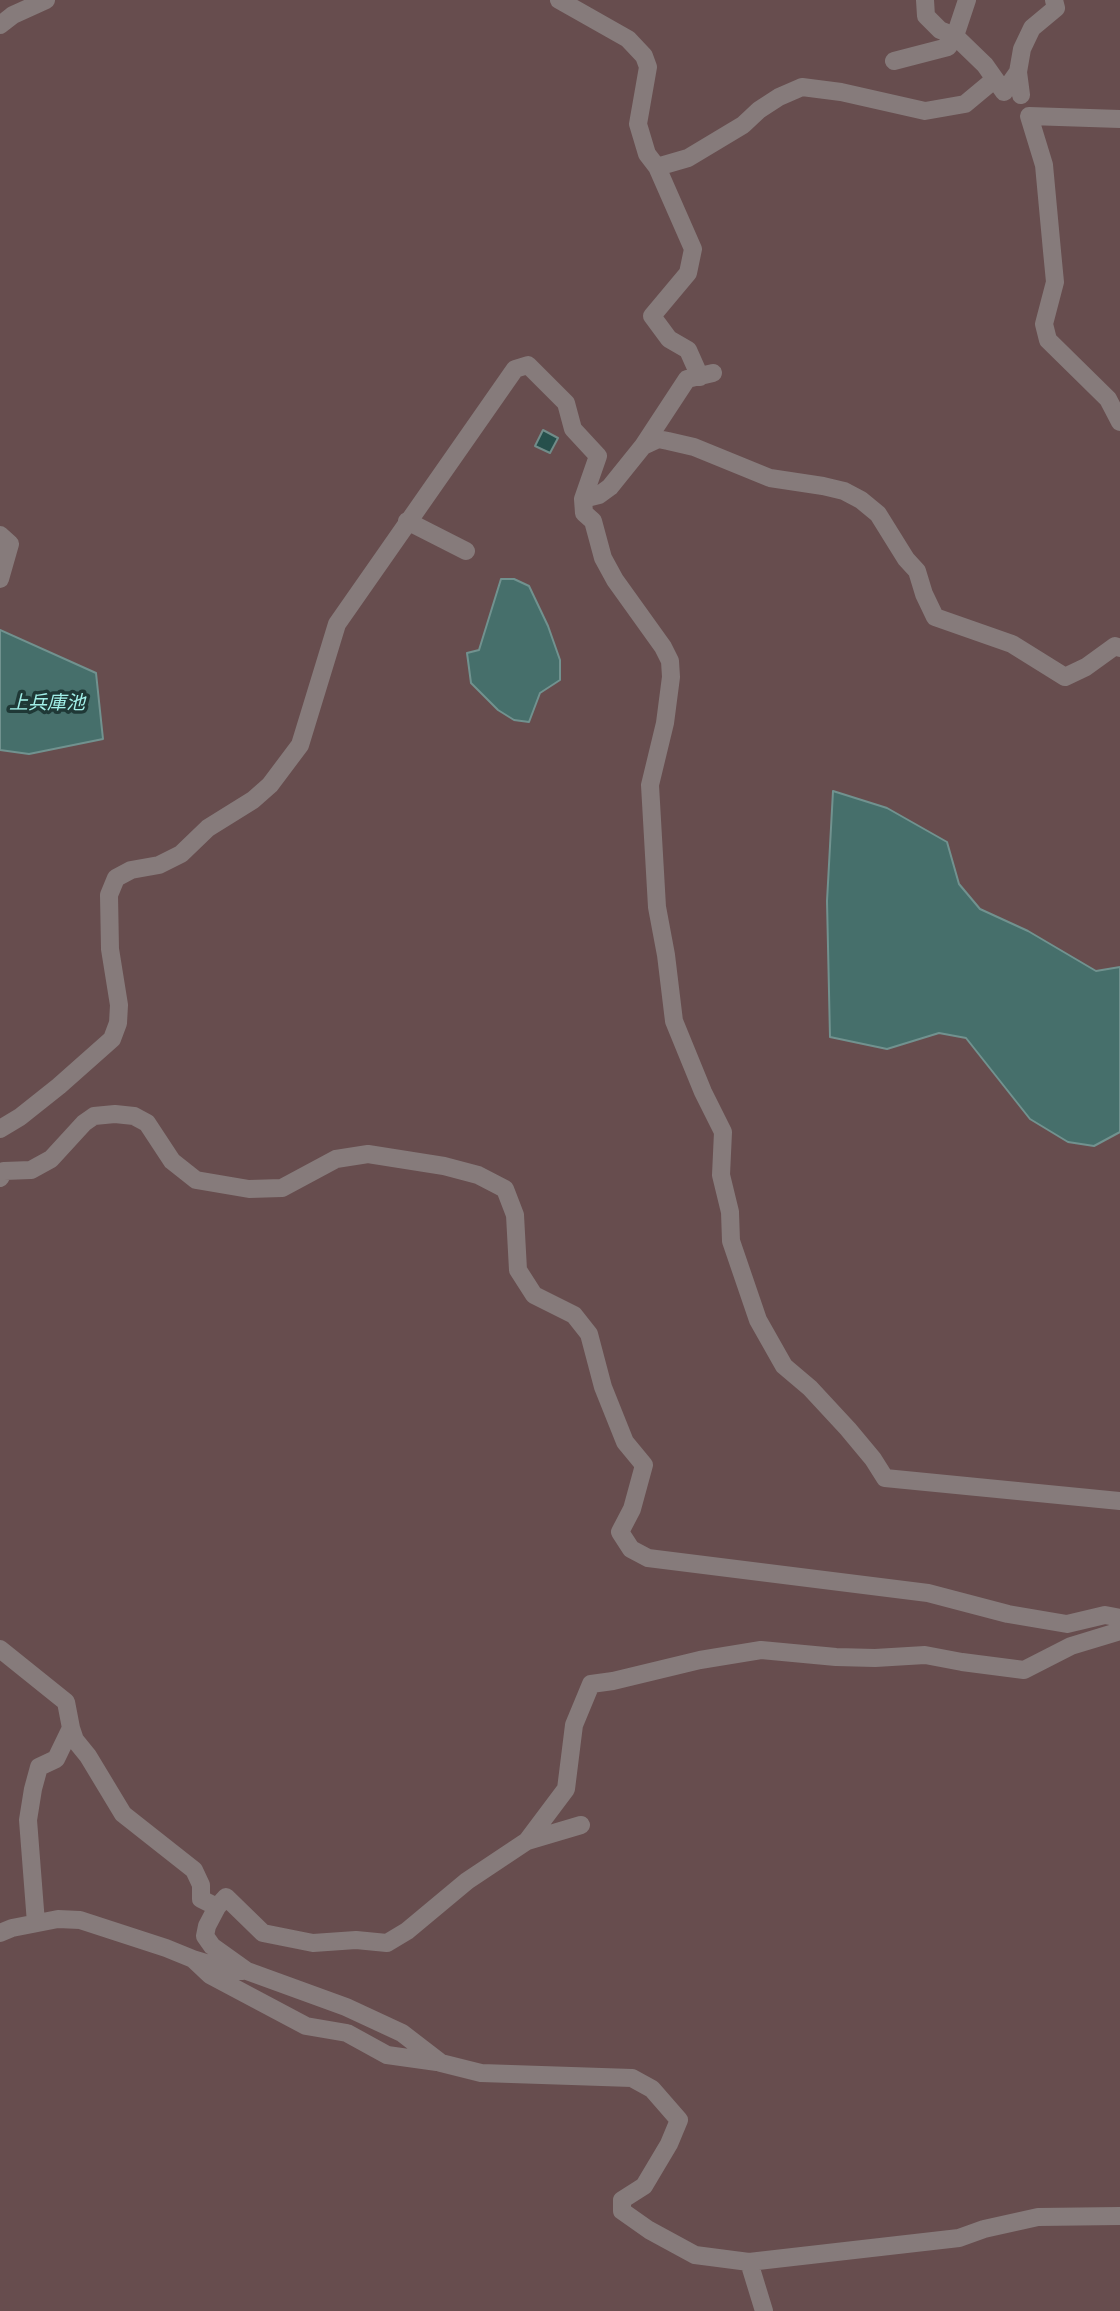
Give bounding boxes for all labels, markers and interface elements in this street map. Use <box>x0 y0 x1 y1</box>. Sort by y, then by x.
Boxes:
water label: 上兵庫池 <box>9 692 85 714</box>

